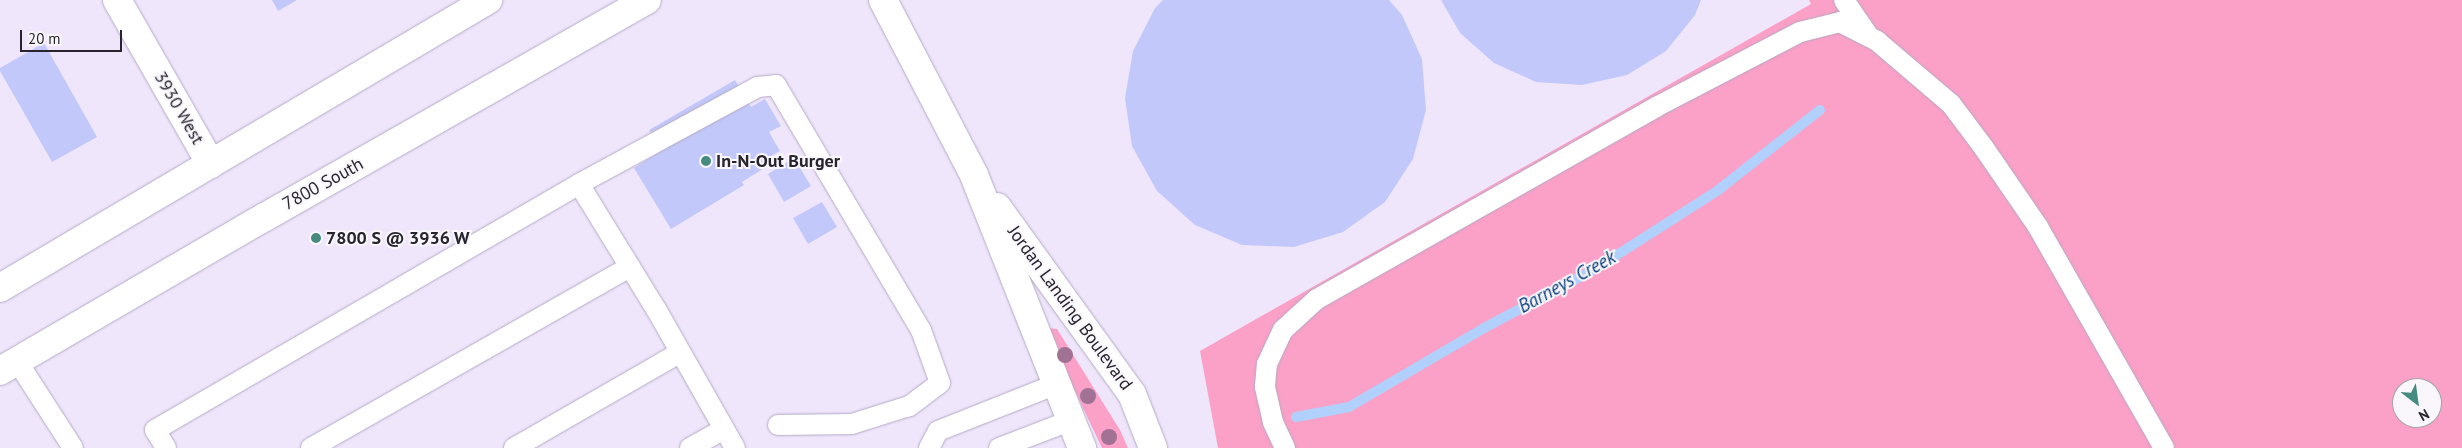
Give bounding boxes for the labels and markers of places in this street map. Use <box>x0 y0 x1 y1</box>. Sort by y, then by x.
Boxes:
place label: In-N-Out Burger <box>716 150 840 172</box>
marker: In-N-Out Burger <box>700 155 712 167</box>
place label: 7800 S @ 3936 W <box>326 227 470 249</box>
marker: 7800 S @ 3936 W <box>310 232 322 244</box>

